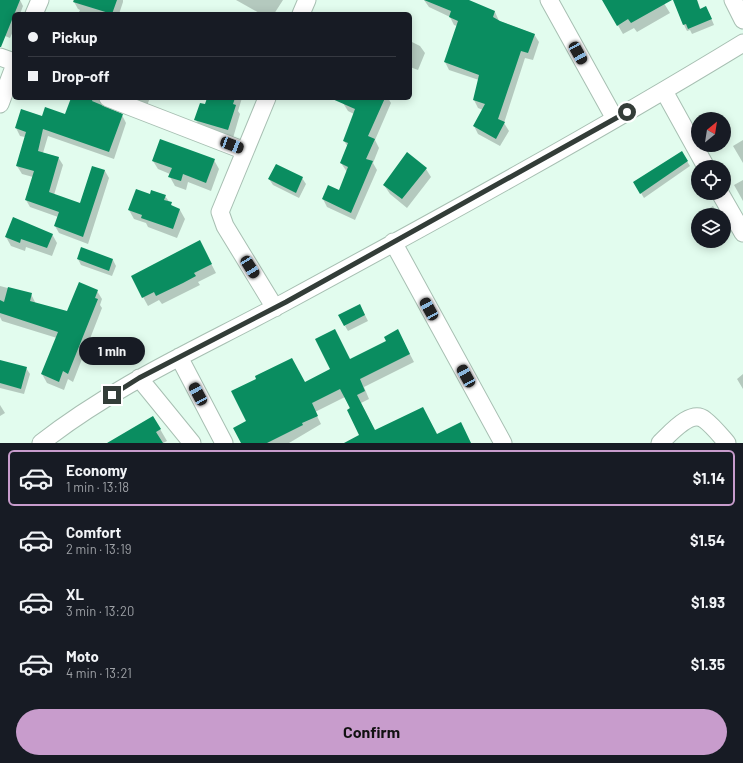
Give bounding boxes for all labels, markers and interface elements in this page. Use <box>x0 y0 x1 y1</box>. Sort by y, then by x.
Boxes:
text: Pickup <box>52 28 98 46</box>
car <box>567 40 589 66</box>
text: Drop-off <box>52 67 110 85</box>
route start <box>618 103 636 121</box>
north arrow <box>691 112 731 152</box>
map controls <box>691 112 731 248</box>
car <box>219 135 245 155</box>
button: locate <box>691 160 731 200</box>
button: layers <box>691 208 731 248</box>
car <box>239 254 261 280</box>
car <box>418 296 440 322</box>
callout: 1 min <box>79 337 145 365</box>
text: 1 min <box>98 343 126 359</box>
car <box>455 363 477 389</box>
car <box>187 381 209 407</box>
route end <box>103 386 121 404</box>
icon: car <box>18 460 54 496</box>
text: Economy <box>66 461 127 479</box>
text: $1.14 <box>693 469 725 487</box>
text: 1 min · 13:18 <box>66 479 129 495</box>
icon: car <box>18 522 54 558</box>
text: Comfort <box>66 523 121 541</box>
text: $1.54 <box>690 531 725 549</box>
text: 2 min · 13:19 <box>66 541 132 557</box>
icon: car <box>18 584 54 620</box>
text: XL <box>66 585 84 603</box>
text: $1.93 <box>691 593 725 611</box>
text: 3 min · 13:20 <box>66 603 134 619</box>
icon: car <box>18 646 54 682</box>
text: Moto <box>66 647 99 665</box>
text: $1.35 <box>691 655 725 673</box>
text: 4 min · 13:21 <box>66 665 132 681</box>
button: Confirm <box>16 709 727 755</box>

